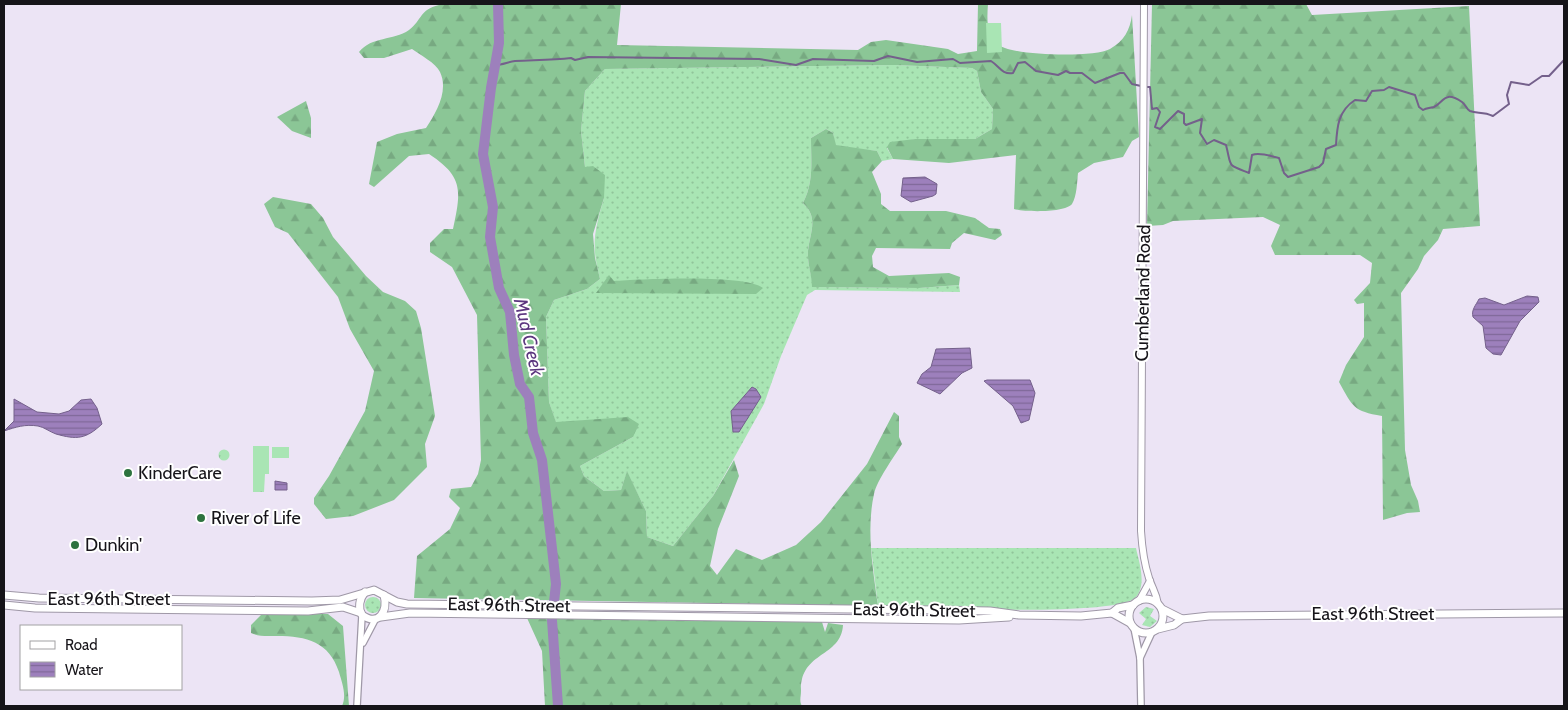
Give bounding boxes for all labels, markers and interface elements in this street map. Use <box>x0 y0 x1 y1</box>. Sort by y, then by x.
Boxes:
street label: Cumberland Road <box>1131 224 1155 362</box>
water label: Mud Creek <box>509 295 549 379</box>
place label: KinderCare <box>138 462 222 484</box>
marker: KinderCare <box>122 467 134 479</box>
place label: River of Life <box>211 507 301 529</box>
marker: River of Life <box>195 512 207 524</box>
place label: Dunkin' <box>85 534 142 556</box>
marker: Dunkin' <box>69 539 81 551</box>
street label: East 96th Street <box>48 588 170 610</box>
street label: East 96th Street <box>447 593 571 617</box>
street label: East 96th Street <box>852 598 976 622</box>
street label: East 96th Street <box>1312 603 1434 625</box>
legend <box>20 625 182 690</box>
text: Road <box>65 636 98 654</box>
text: Water <box>65 661 103 679</box>

